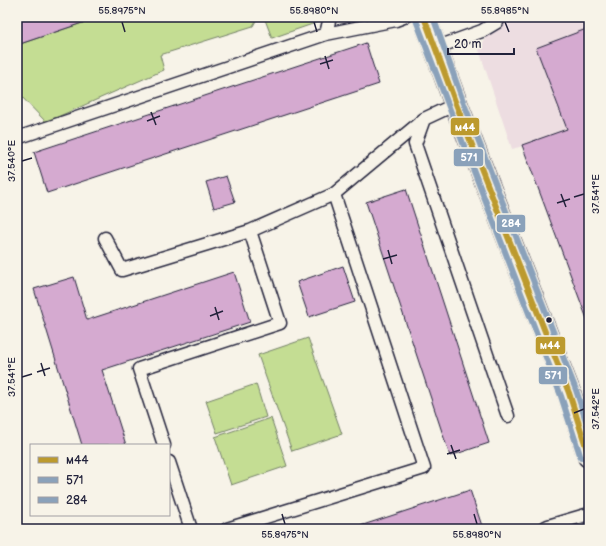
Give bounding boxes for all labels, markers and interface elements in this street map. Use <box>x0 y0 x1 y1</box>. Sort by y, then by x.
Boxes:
text: 55.8975°N <box>98 5 146 17</box>
text: 55.8980°N <box>290 5 338 17</box>
text: 55.8985°N <box>481 5 529 17</box>
scale bar <box>448 30 514 56</box>
text: 20 m <box>454 37 481 52</box>
line badge: м44 <box>450 117 480 136</box>
text: м44 <box>455 121 476 134</box>
text: 37.540°E <box>6 140 18 182</box>
line badge: 571 <box>453 148 484 167</box>
text: 571 <box>460 151 478 164</box>
text: 37.541°E <box>590 174 602 214</box>
line badge: 284 <box>496 214 526 233</box>
text: 284 <box>501 217 521 230</box>
unlabelled marker <box>544 315 554 325</box>
line badge: м44 <box>535 336 566 355</box>
text: м44 <box>540 339 561 352</box>
text: 37.541°E <box>6 357 18 397</box>
line badge: 571 <box>538 366 568 385</box>
text: 571 <box>544 369 562 382</box>
text: 37.542°E <box>590 388 602 430</box>
legend <box>30 444 170 516</box>
text: м44 <box>66 453 89 468</box>
text: 571 <box>66 473 83 488</box>
text: 284 <box>66 493 88 508</box>
text: 55.8975°N <box>261 529 309 541</box>
text: 55.8980°N <box>453 529 501 541</box>

